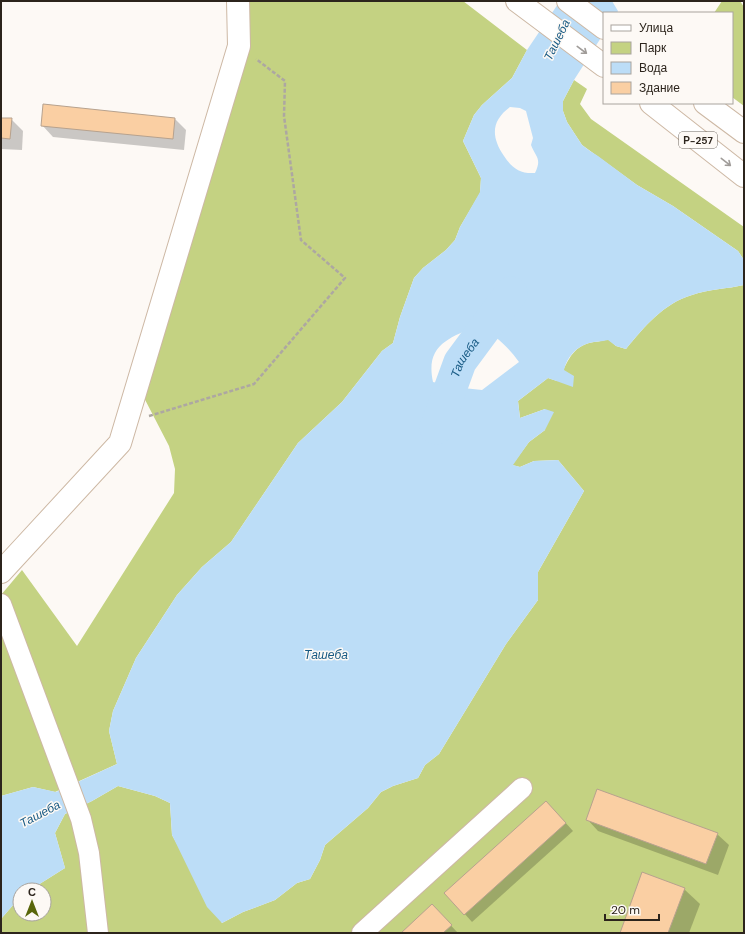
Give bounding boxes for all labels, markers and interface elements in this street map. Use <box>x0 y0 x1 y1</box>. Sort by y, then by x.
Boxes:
legend <box>603 12 733 104</box>
water label: Ташеба <box>540 17 574 63</box>
text: Улица <box>639 20 673 36</box>
text: Парк <box>639 40 667 56</box>
one-way arrow <box>576 45 587 54</box>
text: Вода <box>639 60 667 76</box>
text: Здание <box>639 80 680 96</box>
road number: Р-257 <box>679 132 717 148</box>
one-way arrow <box>720 157 731 166</box>
water label: Ташеба <box>447 335 483 380</box>
water label: Ташеба <box>304 647 348 663</box>
water label: Ташеба <box>17 797 63 831</box>
north arrow <box>12 882 52 922</box>
text: С <box>28 885 36 899</box>
scale bar <box>605 896 659 922</box>
text: 20 m <box>611 902 640 918</box>

